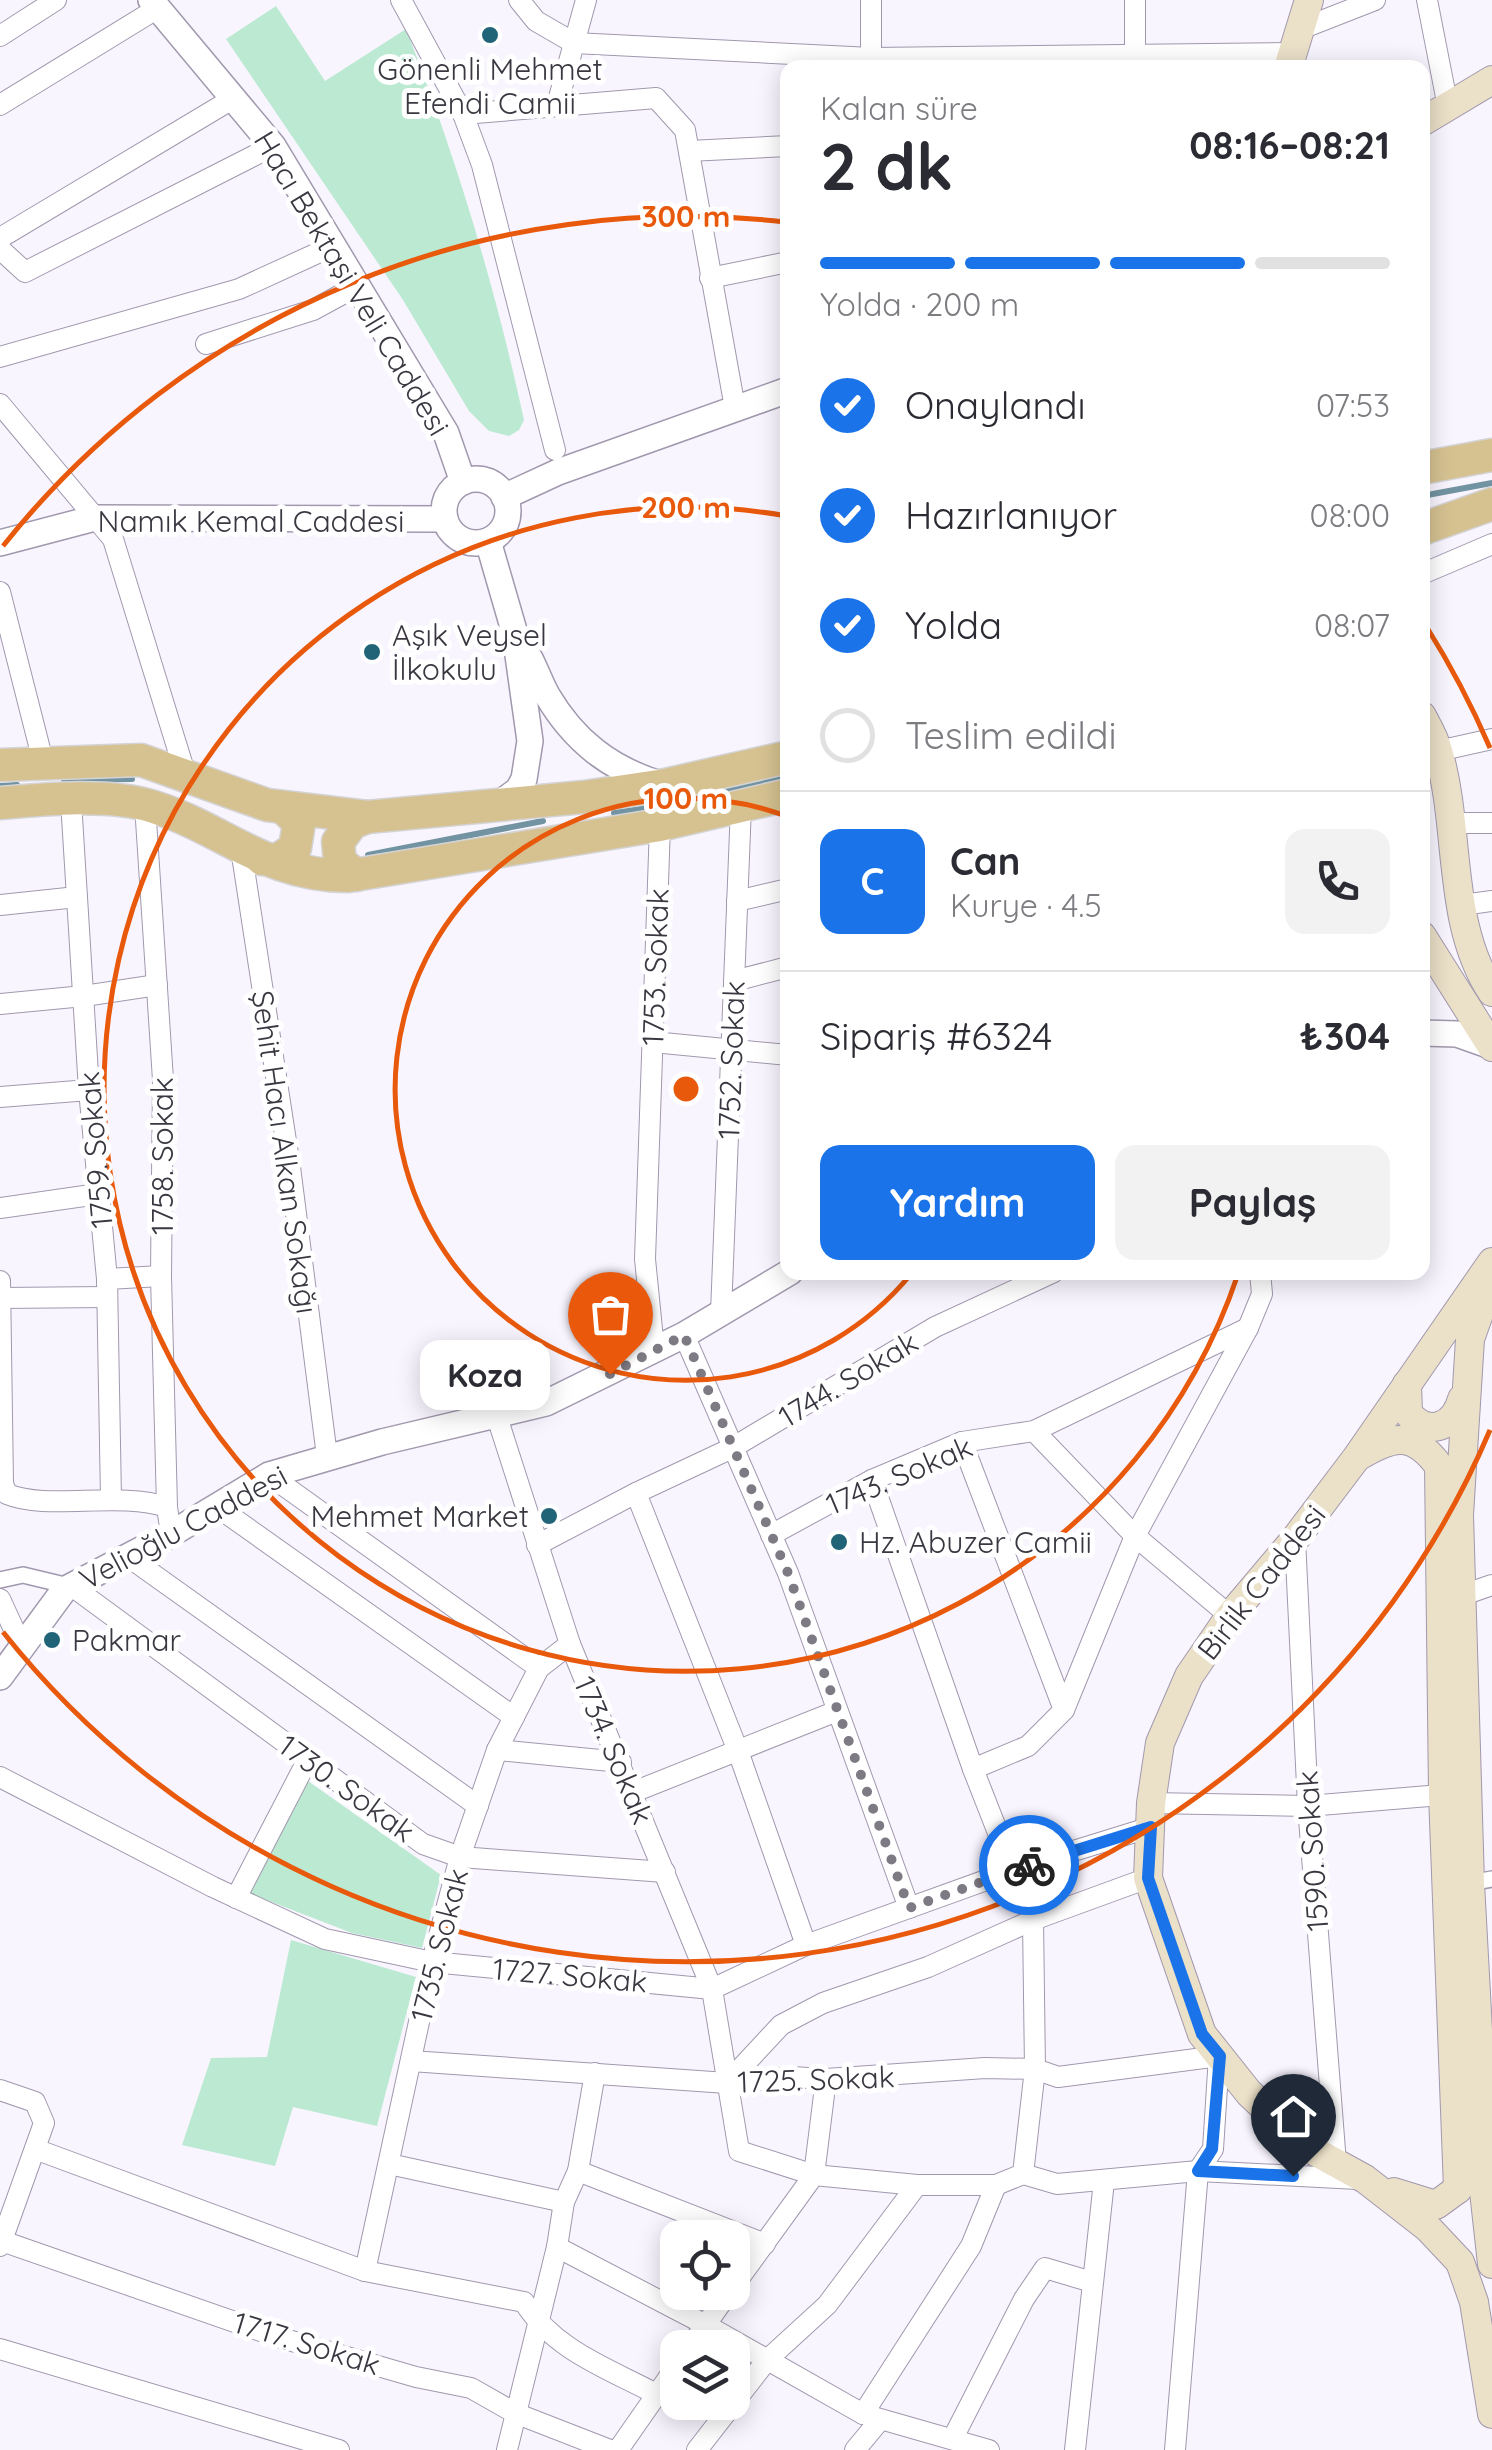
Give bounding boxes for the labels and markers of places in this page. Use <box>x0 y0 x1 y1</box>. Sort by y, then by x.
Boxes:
marker: Gönenli Mehmet Efendi Camii <box>479 24 501 46</box>
place label: Gönenli Mehmet Efendi Camii <box>377 50 603 122</box>
place label: Aşık Veysel İlkokulu <box>392 616 547 688</box>
marker: Aşık Veysel İlkokulu <box>361 641 383 663</box>
centre of rings <box>668 1071 704 1107</box>
pin <box>568 1272 653 1375</box>
callout: Koza <box>420 1339 550 1409</box>
place label: Mehmet Market <box>310 1497 529 1535</box>
marker: Mehmet Market <box>538 1505 560 1527</box>
place label: Hz. Abuzer Camii <box>859 1523 1092 1561</box>
marker: Hz. Abuzer Camii <box>828 1531 850 1553</box>
place label: Pakmar <box>72 1621 181 1659</box>
marker: Pakmar <box>41 1629 63 1651</box>
pin <box>1251 2074 1336 2177</box>

